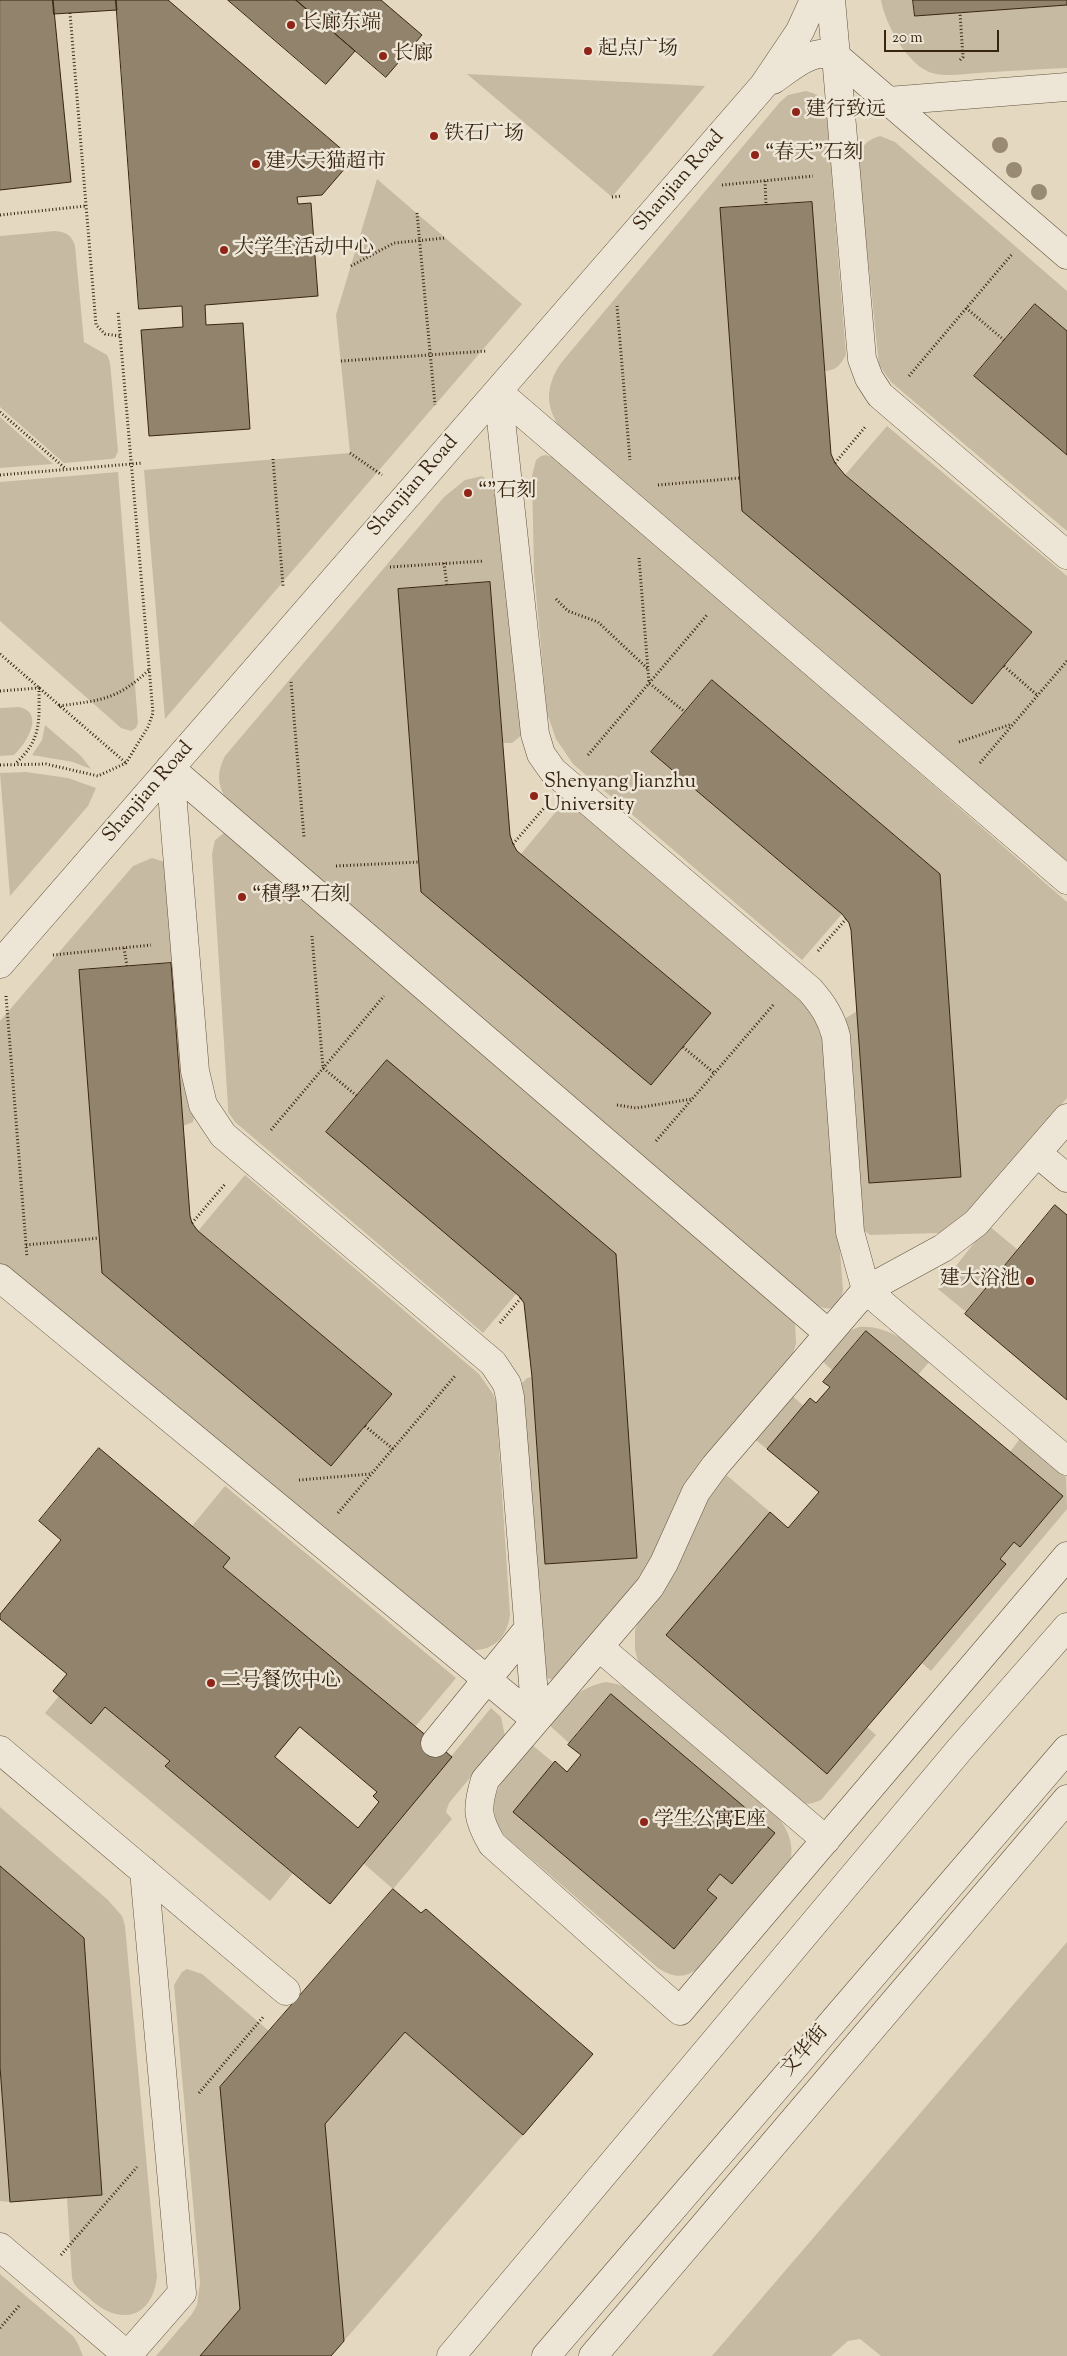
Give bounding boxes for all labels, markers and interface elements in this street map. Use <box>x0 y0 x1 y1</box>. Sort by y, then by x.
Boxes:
place label: 长廊东端 <box>301 13 381 37</box>
marker: 长廊东端 <box>285 19 297 31</box>
scale bar <box>887 20 1002 52</box>
text: 20 m <box>892 28 923 49</box>
place label: 起点广场 <box>598 39 678 63</box>
place label: 长廊 <box>393 44 433 68</box>
marker: 起点广场 <box>582 45 594 57</box>
marker: 长廊 <box>377 50 389 62</box>
place label: 建行致远 <box>806 100 886 124</box>
marker: 建行致远 <box>790 106 802 118</box>
place label: 铁石广场 <box>444 124 524 148</box>
street label: Shanjian Road <box>630 127 730 237</box>
marker: 铁石广场 <box>428 130 440 142</box>
place label: “春天”石刻 <box>765 143 863 167</box>
marker: “春天”石刻 <box>749 149 761 161</box>
place label: 建大天猫超市 <box>266 152 386 176</box>
marker: 建大天猫超市 <box>250 158 262 170</box>
place label: 大学生活动中心 <box>234 238 374 262</box>
marker: 大学生活动中心 <box>218 244 230 256</box>
street label: Shanjian Road <box>364 432 464 542</box>
place label: “”石刻 <box>478 481 536 505</box>
marker: “”石刻 <box>462 487 474 499</box>
street label: Shanjian Road <box>99 738 199 848</box>
place label: Shenyang Jianzhu University <box>544 772 696 819</box>
marker: Shenyang Jianzhu University <box>528 790 540 802</box>
place label: “積學”石刻 <box>252 885 350 909</box>
marker: “積學”石刻 <box>236 891 248 903</box>
place label: 建大浴池 <box>940 1269 1020 1293</box>
marker: 建大浴池 <box>1024 1275 1036 1287</box>
place label: 二号餐饮中心 <box>221 1671 341 1695</box>
marker: 二号餐饮中心 <box>205 1677 217 1689</box>
place label: 学生公寓E座 <box>654 1810 766 1834</box>
marker: 学生公寓E座 <box>638 1816 650 1828</box>
street label: 文华街 <box>777 2021 835 2083</box>

